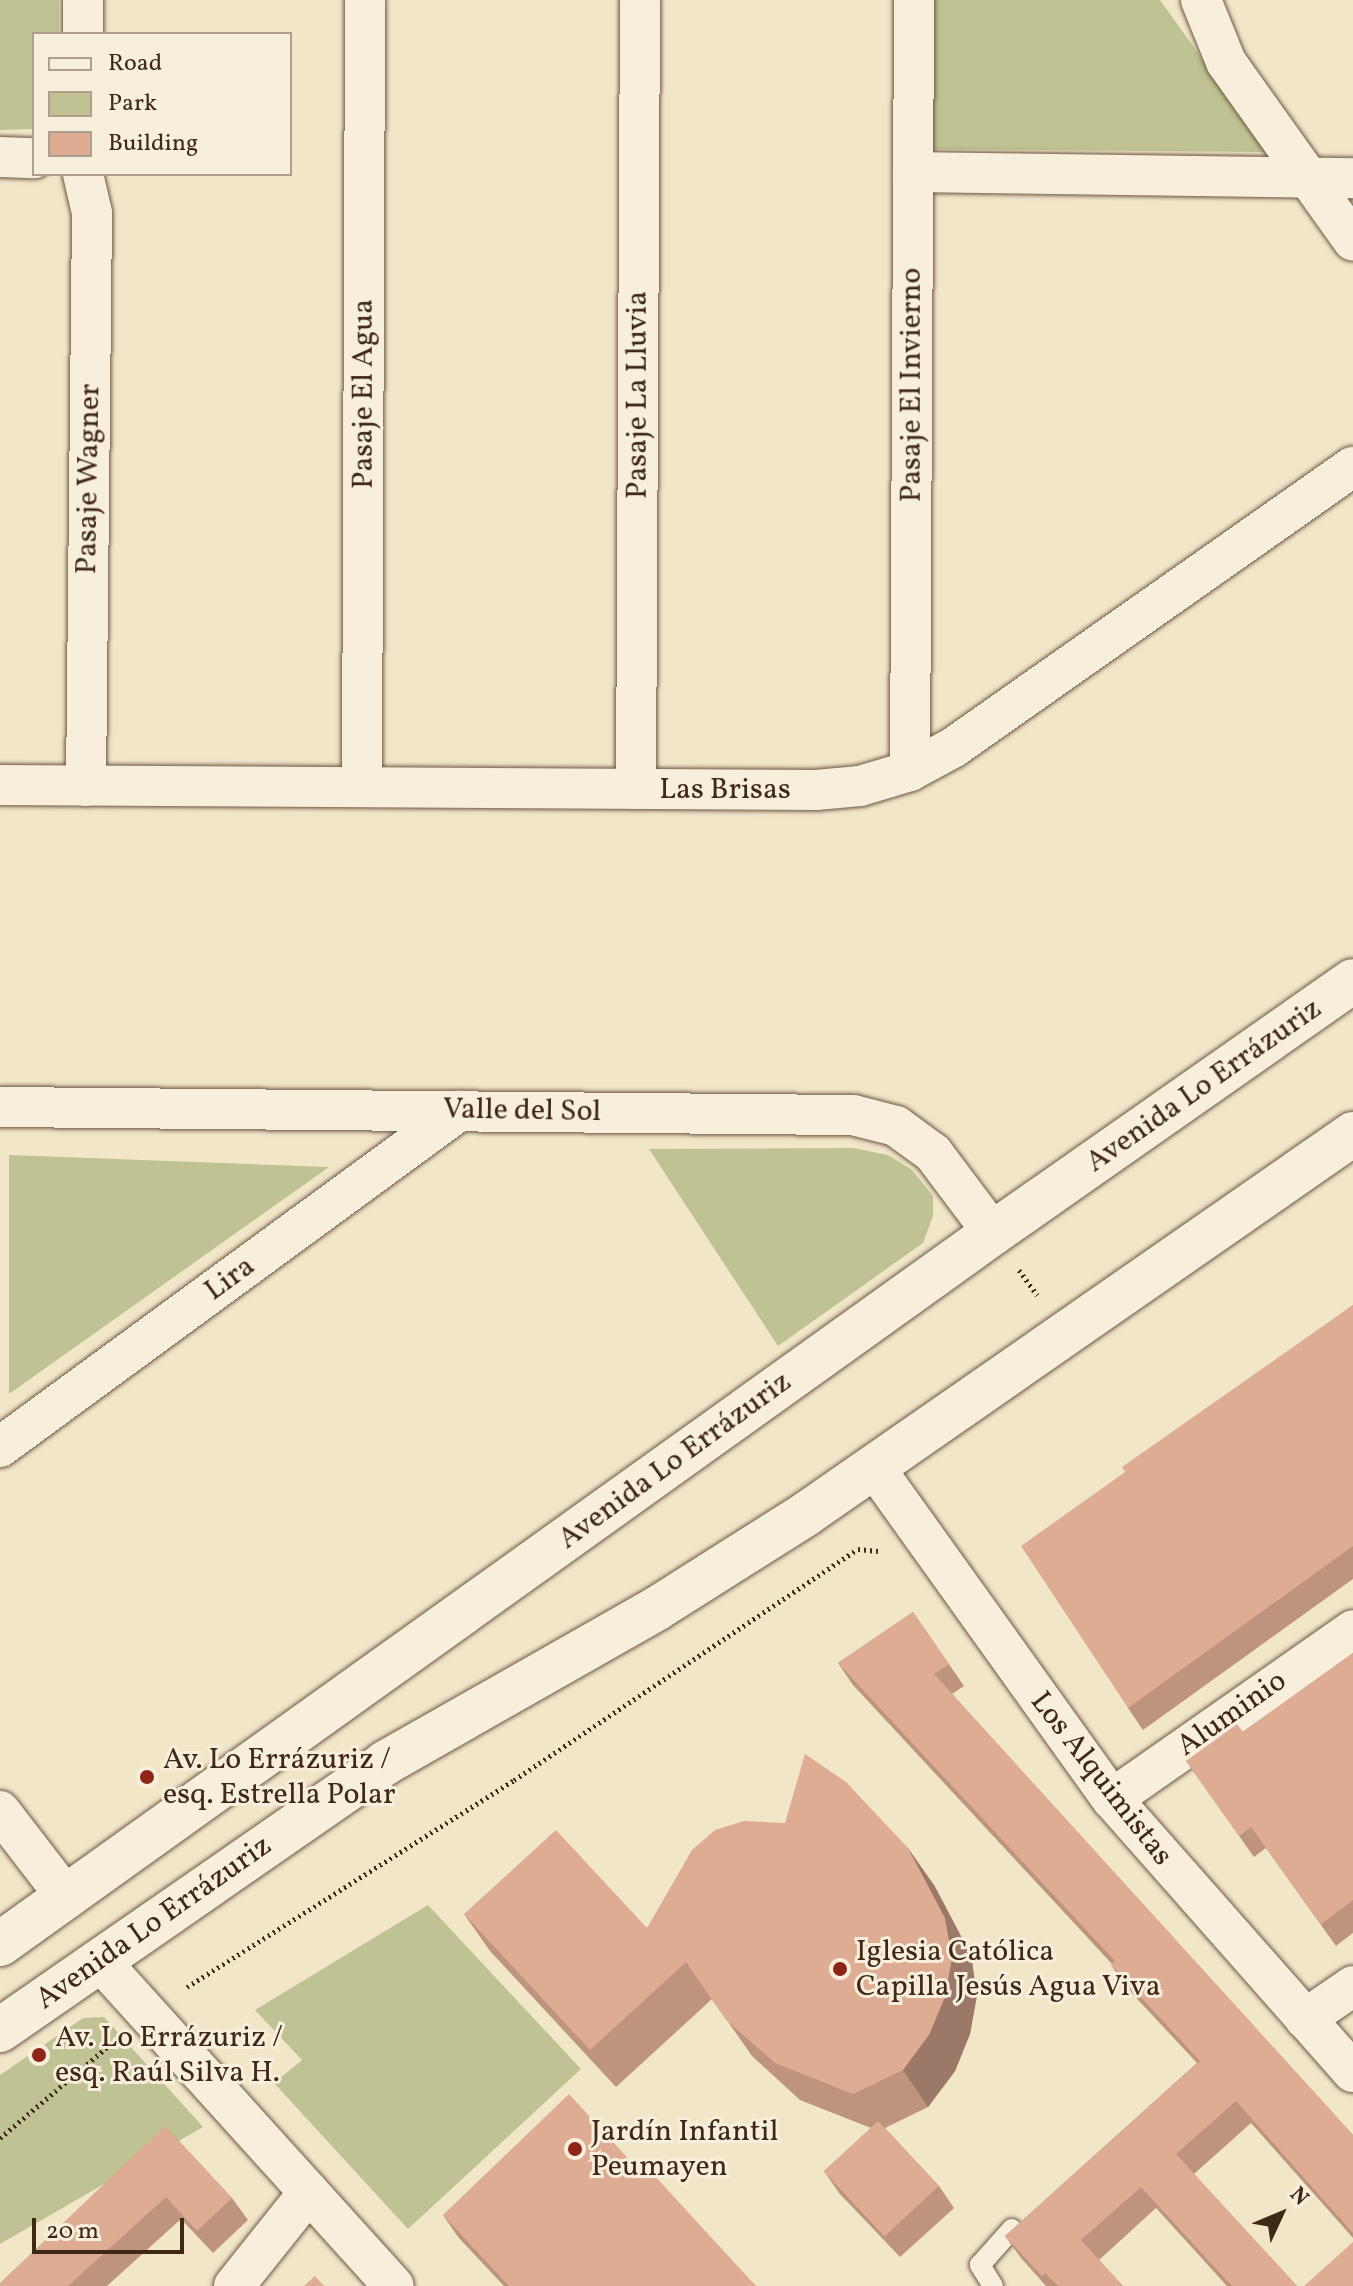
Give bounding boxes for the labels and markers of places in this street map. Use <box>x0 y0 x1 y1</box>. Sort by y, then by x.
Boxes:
place label: Av. Lo Errázuriz / esq. Estrella Polar <box>163 1742 396 1812</box>
marker: Av. Lo Errázuriz / esq. Estrella Polar <box>138 1768 156 1786</box>
place label: Iglesia Católica Capilla Jesús Agua Viva <box>856 1934 1162 2004</box>
marker: Iglesia Católica Capilla Jesús Agua Viva <box>831 1960 849 1978</box>
place label: Av. Lo Errázuriz / esq. Raúl Silva H. <box>55 2020 283 2090</box>
marker: Av. Lo Errázuriz / esq. Raúl Silva H. <box>30 2046 48 2064</box>
place label: Jardín Infantil Peumayen <box>591 2114 778 2184</box>
marker: Jardín Infantil Peumayen <box>566 2140 584 2158</box>

